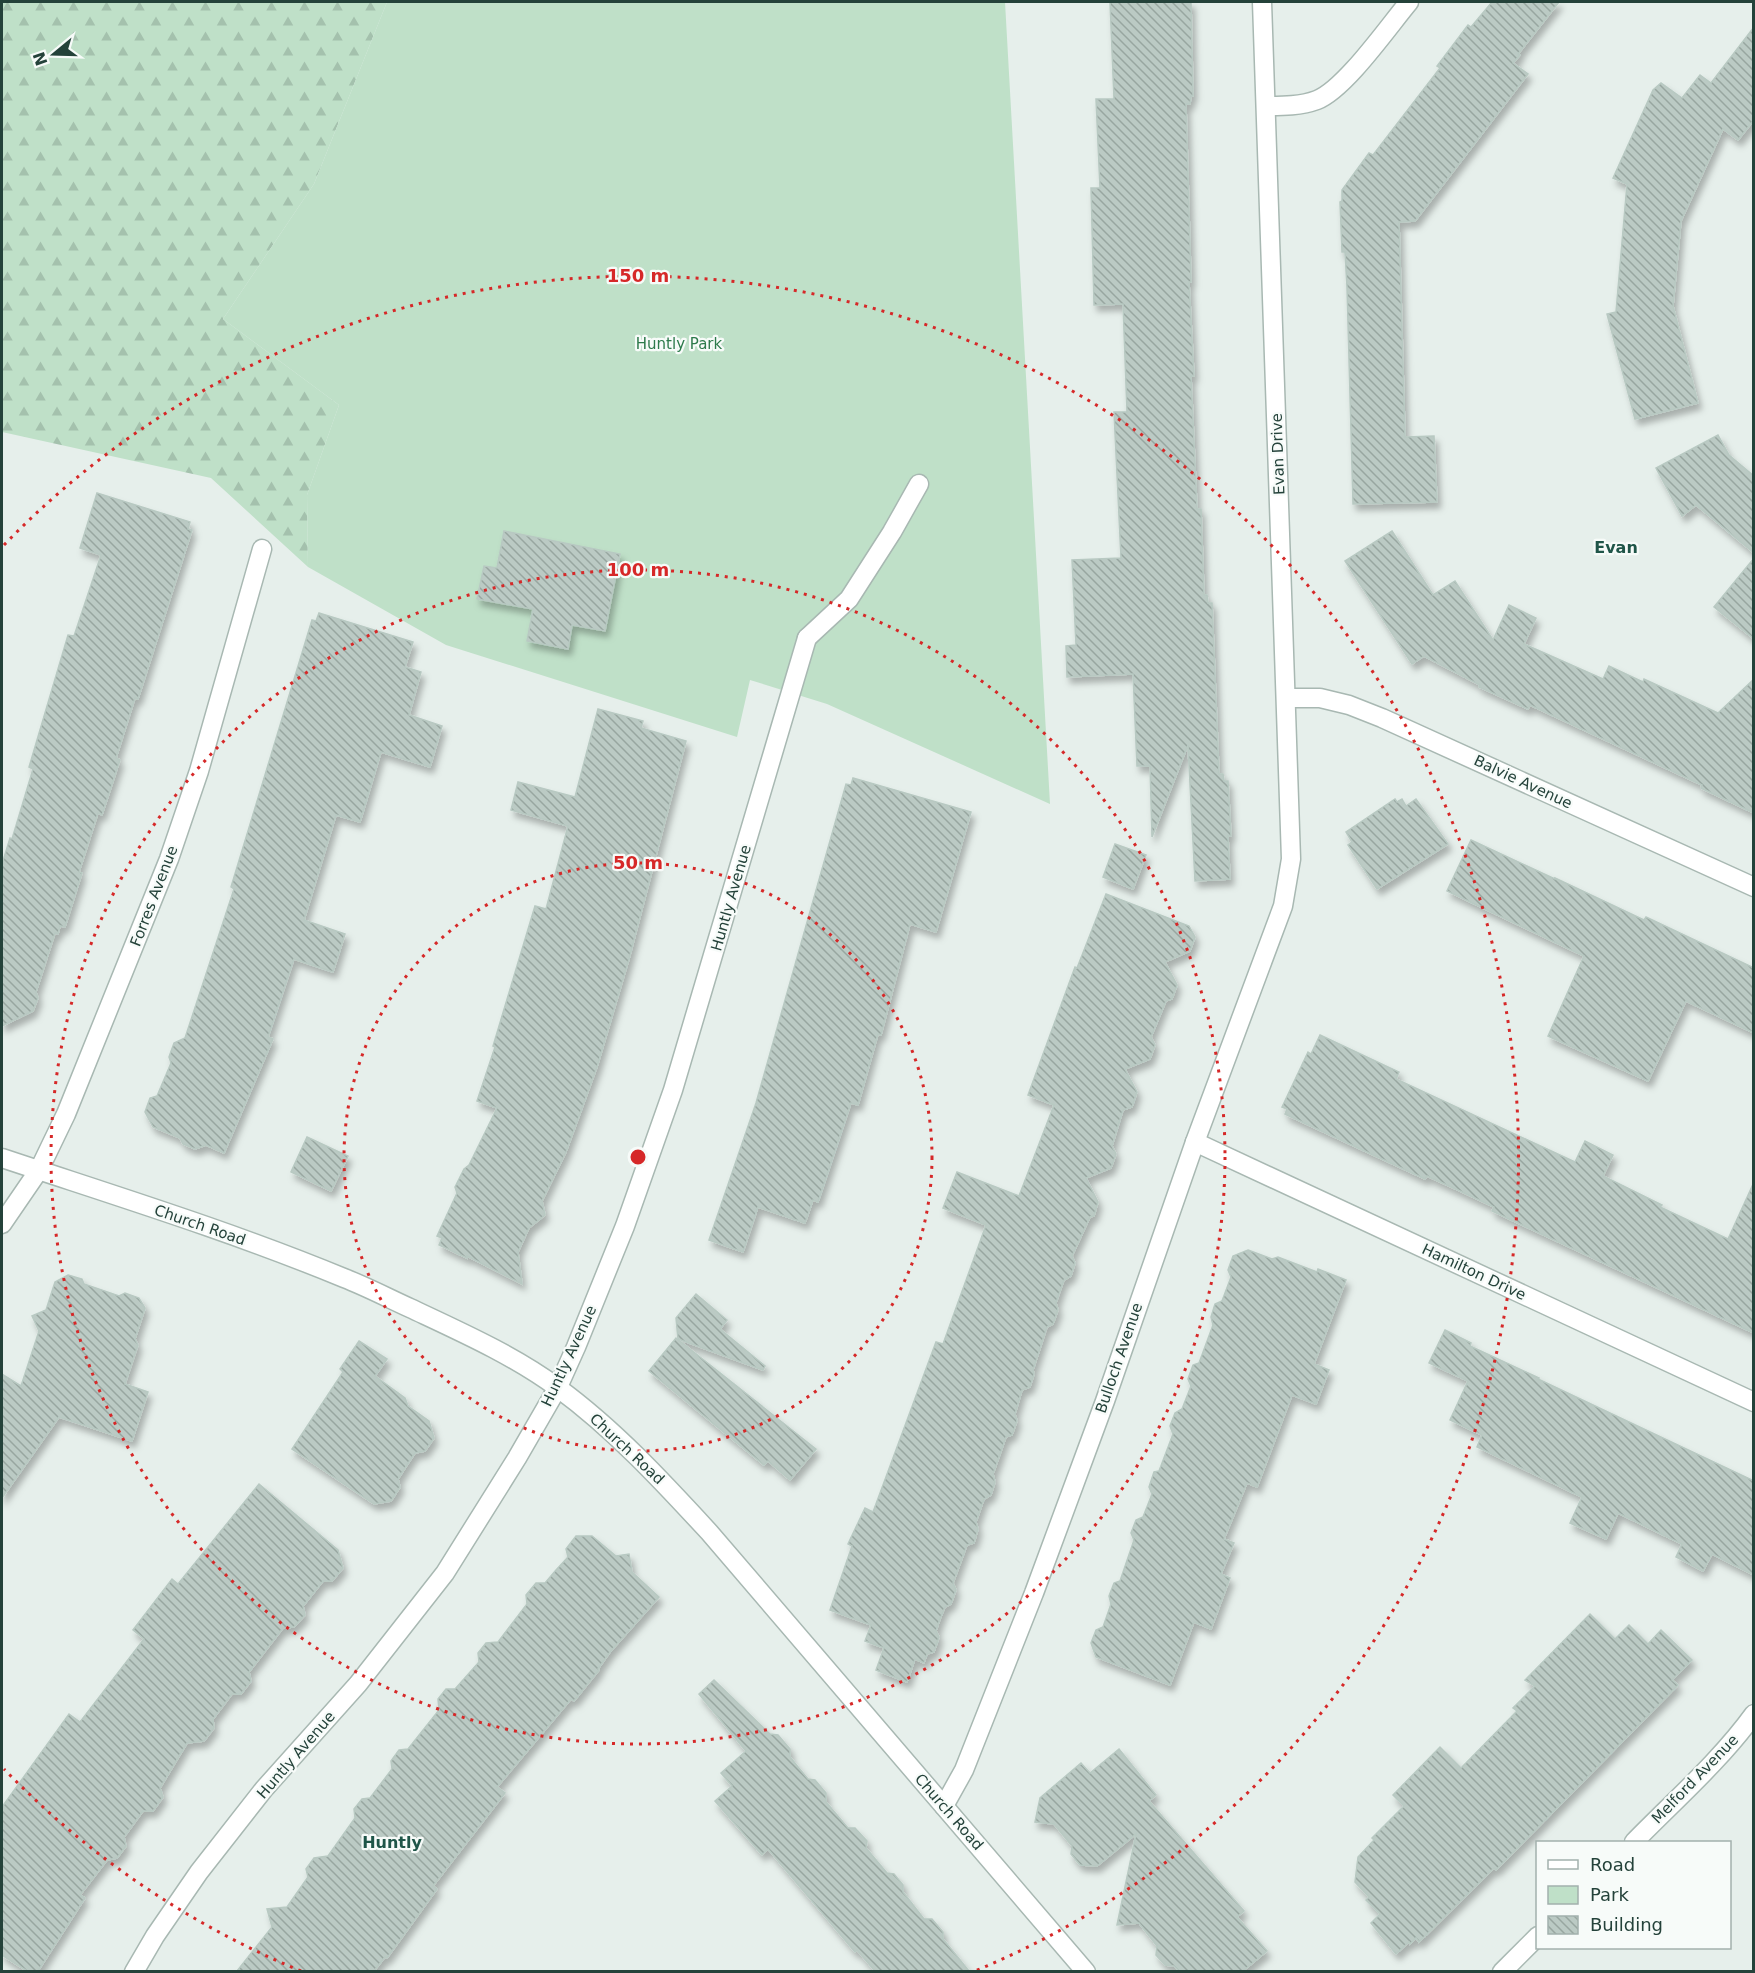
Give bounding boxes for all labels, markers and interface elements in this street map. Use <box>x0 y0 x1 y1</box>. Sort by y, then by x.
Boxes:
north arrow <box>24 24 84 84</box>
text: N <box>29 49 51 68</box>
text: 150 m <box>607 265 669 286</box>
park label: Huntly Park <box>636 335 723 353</box>
street label: Evan Drive <box>1268 413 1288 495</box>
district label: Evan <box>1594 538 1638 557</box>
text: 100 m <box>607 559 669 580</box>
street label: Balvie Avenue <box>1471 751 1575 813</box>
street label: Forres Avenue <box>127 843 181 949</box>
street label: Huntly Avenue <box>707 843 755 953</box>
text: 50 m <box>613 852 663 873</box>
centre of rings <box>628 1147 648 1167</box>
street label: Church Road <box>152 1201 248 1249</box>
street label: Hamilton Drive <box>1419 1240 1529 1304</box>
street label: Bulloch Avenue <box>1092 1300 1146 1416</box>
street label: Huntly Avenue <box>538 1302 600 1410</box>
street label: Church Road <box>586 1410 668 1488</box>
street label: Huntly Avenue <box>253 1708 339 1802</box>
street label: Melford Avenue <box>1648 1731 1742 1827</box>
street label: Church Road <box>911 1770 987 1854</box>
district label: Huntly <box>362 1833 422 1852</box>
legend <box>1536 1841 1731 1949</box>
text: Road <box>1590 1854 1635 1875</box>
text: Park <box>1590 1884 1629 1905</box>
text: Building <box>1590 1914 1663 1935</box>

